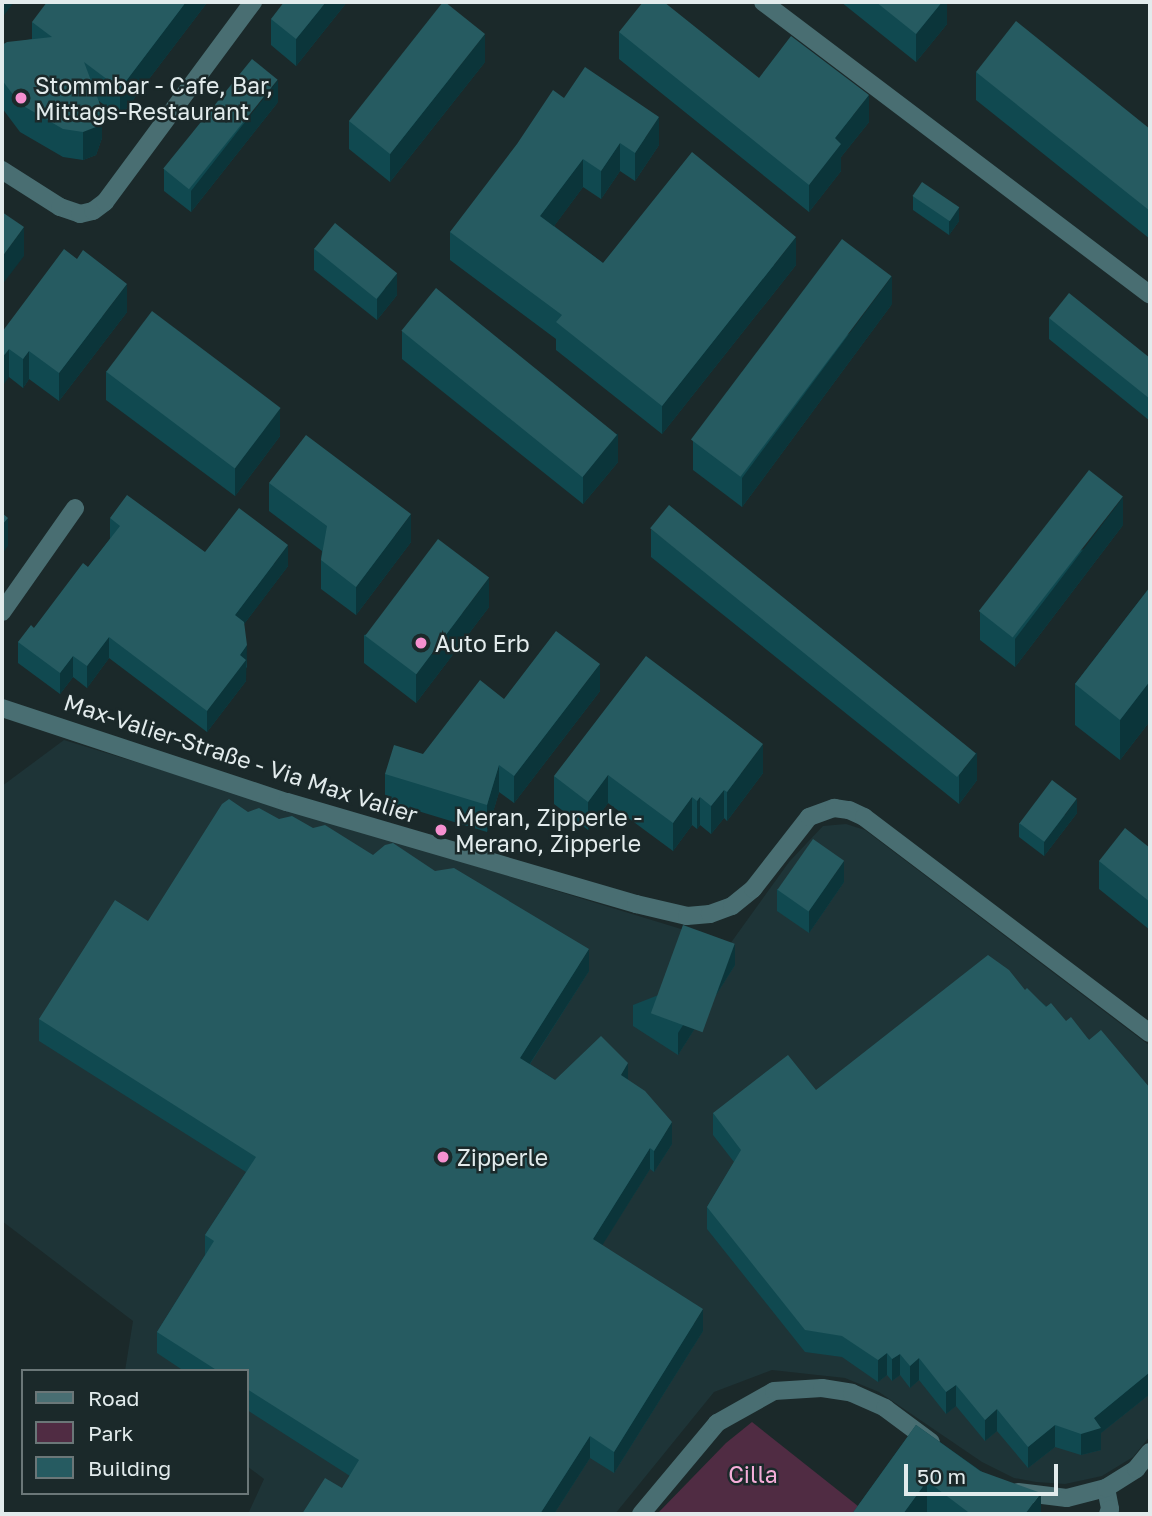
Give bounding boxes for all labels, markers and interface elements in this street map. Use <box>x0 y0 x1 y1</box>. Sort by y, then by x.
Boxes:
place label: Stommbar - Cafe, Bar, Mittags-Restaurant <box>35 71 273 125</box>
marker: Stommbar - Cafe, Bar, Mittags-Restaurant <box>13 90 29 106</box>
place label: Auto Erb <box>435 629 530 657</box>
marker: Auto Erb <box>413 635 429 651</box>
street label: Max-Valier-Straße - Via Max Valier <box>61 688 421 828</box>
place label: Meran, Zipperle - Merano, Zipperle <box>455 803 642 857</box>
marker: Meran, Zipperle - Merano, Zipperle <box>433 822 449 838</box>
place label: Zipperle <box>457 1143 548 1171</box>
marker: Zipperle <box>435 1149 451 1165</box>
legend <box>21 1369 248 1495</box>
text: Road <box>88 1385 139 1411</box>
text: Park <box>88 1420 133 1446</box>
scale bar <box>907 1450 1061 1494</box>
text: Building <box>88 1455 171 1481</box>
park label: Cilla <box>728 1460 778 1488</box>
text: 50 m <box>917 1463 966 1489</box>

